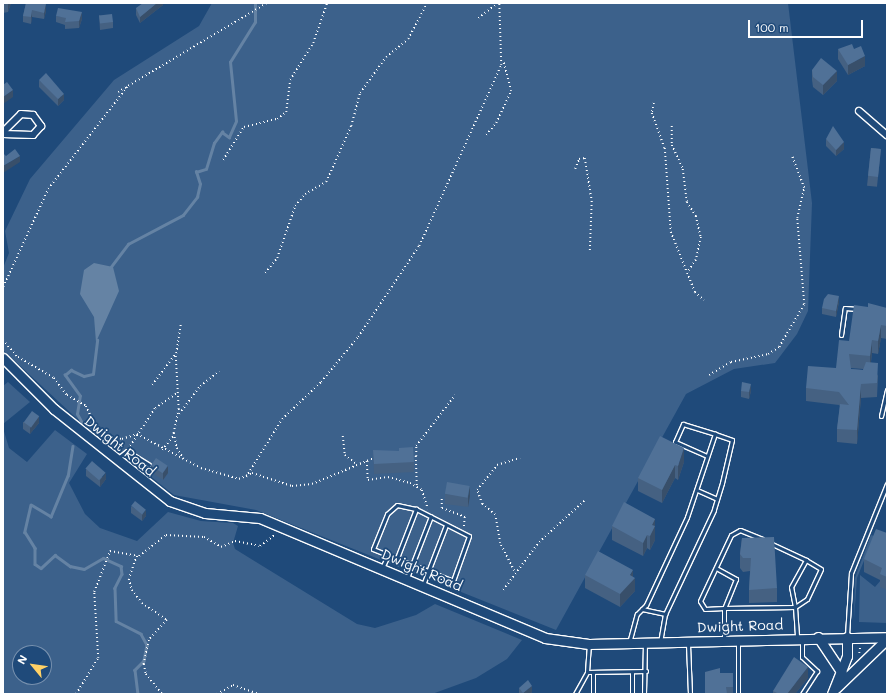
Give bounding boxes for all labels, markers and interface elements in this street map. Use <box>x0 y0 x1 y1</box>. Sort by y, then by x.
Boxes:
scale bar <box>750 12 865 38</box>
text: 100 m <box>755 19 789 35</box>
street label: Dwight Road <box>81 412 159 480</box>
street label: Dwight Road <box>379 545 465 595</box>
street label: Dwight Road <box>697 616 783 636</box>
north arrow <box>12 645 52 685</box>
text: N <box>13 652 31 667</box>

